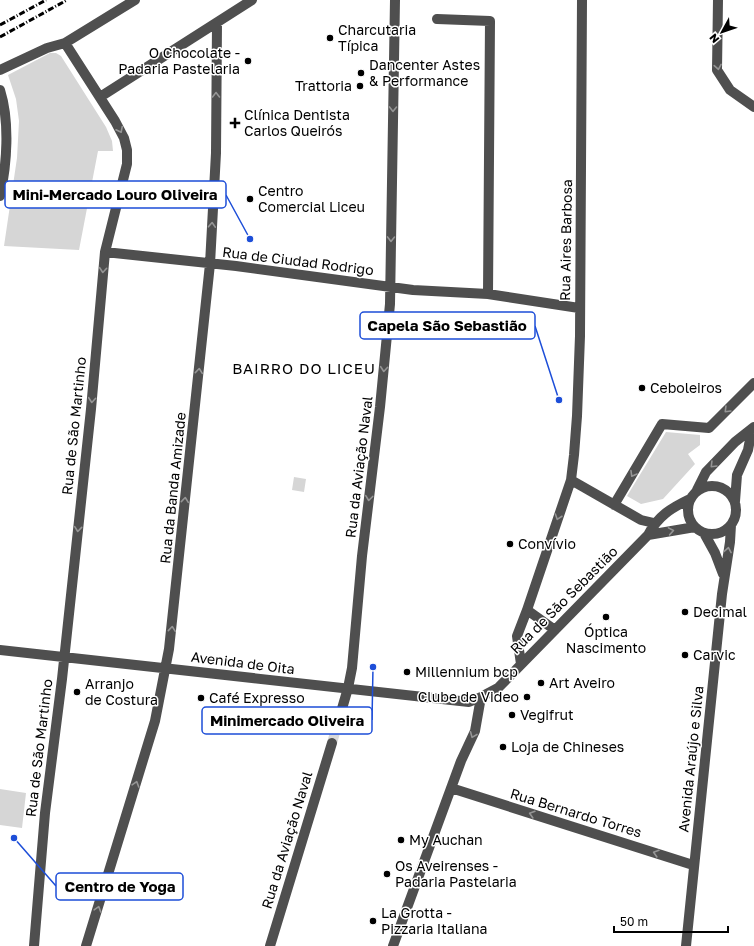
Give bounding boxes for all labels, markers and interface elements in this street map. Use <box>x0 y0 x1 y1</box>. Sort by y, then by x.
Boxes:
north arrow <box>702 12 742 52</box>
place label: Charcutaria Típica <box>338 21 416 54</box>
text: N <box>706 31 722 46</box>
marker: Charcutaria Típica <box>325 33 335 43</box>
place label: O Chocolate - Padaria Pastelaria <box>118 44 240 77</box>
marker: O Chocolate - Padaria Pastelaria <box>243 56 253 66</box>
place label: Dancenter Astes & Performance <box>369 56 480 89</box>
one-way arrow <box>714 63 722 70</box>
marker: Dancenter Astes & Performance <box>356 68 366 78</box>
place label: Trattoria <box>295 77 352 94</box>
marker: Trattoria <box>355 81 365 91</box>
one-way arrow <box>212 92 220 98</box>
place label: Clínica Dentista Carlos Queirós <box>244 106 350 139</box>
one-way arrow <box>389 106 397 112</box>
marker: Clínica Dentista Carlos Queirós <box>229 117 241 129</box>
one-way arrow <box>115 126 123 133</box>
street label: Rua Aires Barbosa <box>556 179 575 301</box>
callout: Mini-Mercado Louro Oliveira <box>5 181 226 208</box>
place label: Centro Comercial Liceu <box>258 182 365 215</box>
text: Mini-Mercado Louro Oliveira <box>12 185 218 203</box>
marker: Centro Comercial Liceu <box>245 194 255 204</box>
one-way arrow <box>208 222 217 228</box>
one-way arrow <box>387 236 395 242</box>
street label: Rua de Ciudad Rodrigo <box>221 243 375 278</box>
one-way arrow <box>99 267 108 273</box>
callout: Capela São Sebastião <box>360 312 535 339</box>
text: Capela São Sebastião <box>367 316 527 334</box>
street label: Rua de São Martinho <box>58 356 89 496</box>
district label: BAIRRO DO LICEU <box>232 359 376 377</box>
one-way arrow <box>380 366 389 372</box>
one-way arrow <box>195 368 204 374</box>
place label: Ceboleiros <box>650 379 722 396</box>
marker: Ceboleiros <box>637 383 647 393</box>
street label: Rua da Aviação Naval <box>341 395 376 539</box>
one-way arrow <box>87 397 96 403</box>
one-way arrow <box>724 405 732 413</box>
street label: Rua da Banda Amizade <box>156 411 189 565</box>
one-way arrow <box>710 460 718 468</box>
one-way arrow <box>630 470 637 477</box>
one-way arrow <box>365 495 374 501</box>
one-way arrow <box>181 497 190 503</box>
one-way arrow <box>554 513 563 520</box>
one-way arrow <box>74 526 83 532</box>
one-way arrow <box>668 527 675 536</box>
place label: Convívio <box>518 535 576 552</box>
marker: Convívio <box>505 539 515 549</box>
street label: Rua de São Sebastião <box>506 542 621 657</box>
one-way arrow <box>723 547 732 553</box>
place label: Decimal <box>693 603 747 620</box>
marker: Decimal <box>680 607 690 617</box>
marker: Óptica Nascimento <box>601 612 611 622</box>
place label: Óptica Nascimento <box>566 623 646 656</box>
one-way arrow <box>167 626 176 632</box>
place label: Carvic <box>693 646 736 663</box>
street label: Avenida de Oita <box>190 648 296 677</box>
marker: Carvic <box>680 650 690 660</box>
place label: Millennium bcp <box>415 663 518 680</box>
marker: Millennium bcp <box>402 667 412 677</box>
place label: Art Aveiro <box>549 674 615 691</box>
place label: Arranjo de Costura <box>85 675 158 708</box>
street label: Rua de São Martinho <box>22 678 55 818</box>
marker: Art Aveiro <box>536 678 546 688</box>
street label: Avenida Araújo e Silva <box>674 685 707 833</box>
marker: Arranjo de Costura <box>72 687 82 697</box>
place label: Clube de Video <box>418 688 519 705</box>
place label: Café Expresso <box>209 689 305 706</box>
marker: Clube de Video <box>522 692 532 702</box>
marker: Café Expresso <box>196 693 206 703</box>
place label: Vegifrut <box>520 706 574 723</box>
callout: Minimercado Oliveira <box>202 707 372 734</box>
marker: Vegifrut <box>507 710 517 720</box>
text: Minimercado Oliveira <box>210 711 364 729</box>
one-way arrow <box>469 732 477 739</box>
place label: Loja de Chineses <box>511 738 624 755</box>
marker: Loja de Chineses <box>498 742 508 752</box>
street label: Rua da Aviação Naval <box>258 769 316 911</box>
one-way arrow <box>131 781 140 788</box>
street label: Rua Bernardo Torres <box>508 784 644 841</box>
one-way arrow <box>529 810 536 819</box>
place label: My Auchan <box>409 831 483 848</box>
marker: My Auchan <box>396 835 406 845</box>
one-way arrow <box>653 849 660 858</box>
place label: Os Aveirenses - Padaria Pastelaria <box>395 857 517 890</box>
marker: Os Aveirenses - Padaria Pastelaria <box>382 869 392 879</box>
callout: Centro de Yoga <box>56 873 183 900</box>
text: Centro de Yoga <box>65 877 176 895</box>
place label: La Grotta - Pizzaria Italiana <box>381 904 487 937</box>
one-way arrow <box>93 905 102 912</box>
scale bar <box>614 908 728 934</box>
text: 50 m <box>620 914 648 929</box>
marker: La Grotta - Pizzaria Italiana <box>368 916 378 926</box>

